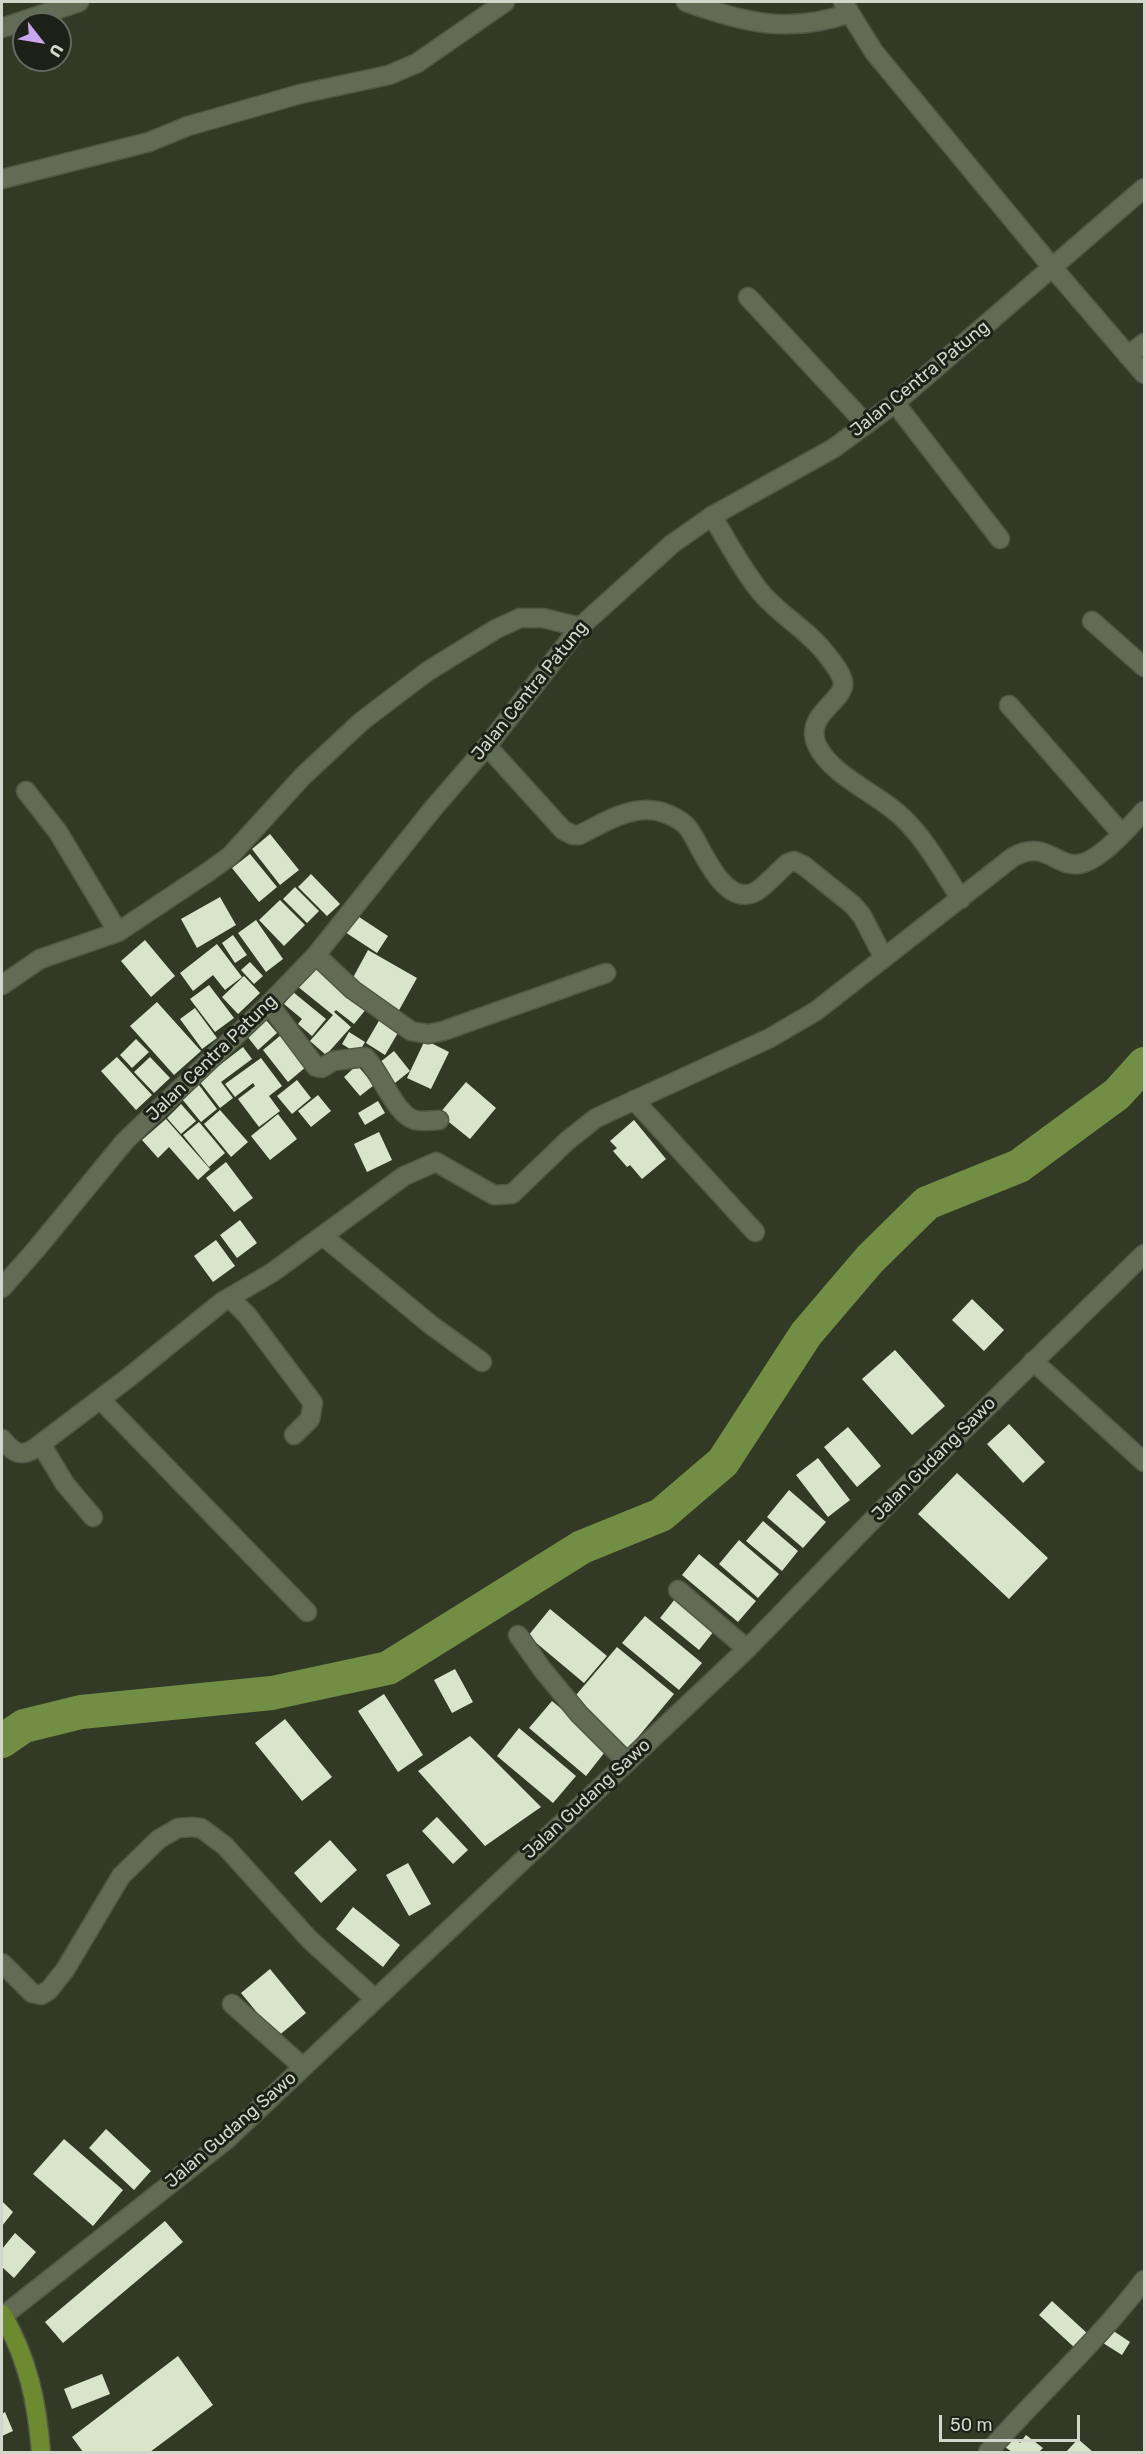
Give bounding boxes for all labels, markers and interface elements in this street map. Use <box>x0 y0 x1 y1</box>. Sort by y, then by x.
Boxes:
north arrow <box>12 12 72 72</box>
text: U <box>45 41 67 60</box>
street label: Jalan Centra Patung <box>846 316 994 442</box>
street label: Jalan Centra Patung <box>467 617 593 765</box>
street label: Jalan Centra Patung <box>142 990 282 1126</box>
street label: Jalan Gudang Sawo <box>868 1393 1000 1525</box>
street label: Jalan Gudang Sawo <box>519 1734 655 1864</box>
street label: Jalan Gudang Sawo <box>161 2067 301 2193</box>
scale bar <box>942 2403 1083 2441</box>
text: 50 m <box>950 2414 993 2436</box>

